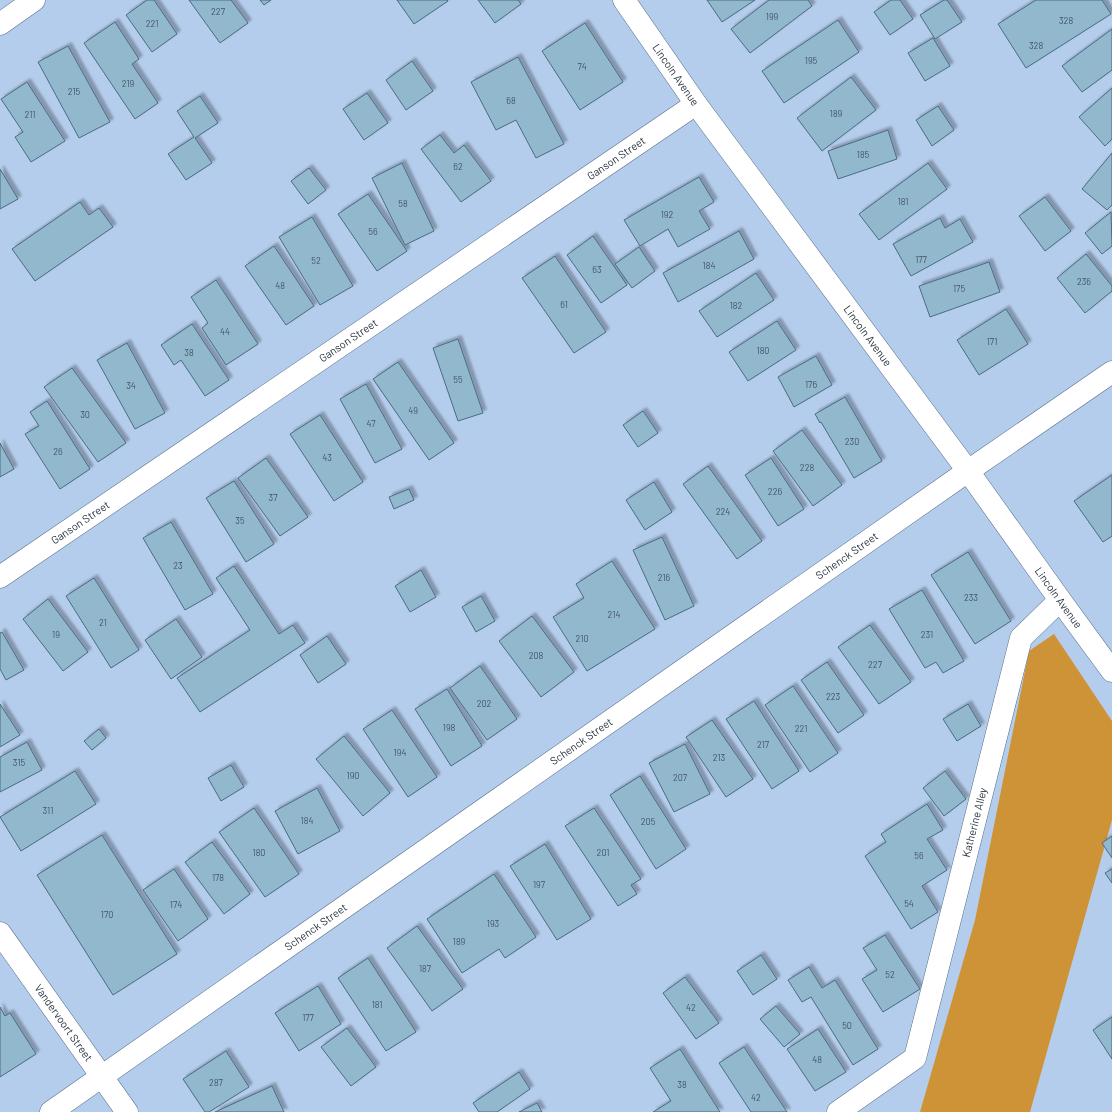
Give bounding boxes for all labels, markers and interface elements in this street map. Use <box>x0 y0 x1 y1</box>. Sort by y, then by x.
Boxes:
house number: 227 <box>211 6 226 17</box>
house number: 199 <box>766 11 779 22</box>
house number: 328 <box>1059 15 1073 26</box>
house number: 221 <box>146 18 158 29</box>
house number: 328 <box>1029 40 1043 51</box>
street label: Lincoln Avenue <box>650 41 702 108</box>
house number: 195 <box>805 55 818 66</box>
house number: 74 <box>577 61 587 72</box>
house number: 219 <box>122 78 135 89</box>
house number: 215 <box>68 86 81 97</box>
house number: 68 <box>506 95 516 106</box>
house number: 189 <box>830 108 843 119</box>
house number: 211 <box>24 109 36 120</box>
street label: Ganson Street <box>584 133 648 182</box>
house number: 185 <box>857 149 870 160</box>
house number: 62 <box>453 161 463 172</box>
house number: 181 <box>898 196 908 207</box>
house number: 58 <box>398 198 408 209</box>
house number: 192 <box>661 209 674 220</box>
house number: 56 <box>368 226 378 237</box>
house number: 177 <box>915 254 928 265</box>
house number: 52 <box>311 255 321 266</box>
house number: 184 <box>703 260 715 271</box>
house number: 63 <box>592 264 602 275</box>
house number: 236 <box>1077 276 1091 287</box>
house number: 48 <box>275 280 285 291</box>
house number: 175 <box>953 283 965 294</box>
house number: 61 <box>560 299 568 310</box>
house number: 182 <box>730 300 743 311</box>
street label: Lincoln Avenue <box>841 303 895 369</box>
street label: Ganson Street <box>316 316 380 364</box>
house number: 44 <box>220 326 230 337</box>
house number: 171 <box>987 336 997 347</box>
house number: 180 <box>757 345 769 356</box>
house number: 38 <box>184 347 194 358</box>
house number: 55 <box>453 374 463 385</box>
house number: 176 <box>805 379 817 390</box>
house number: 34 <box>126 380 136 391</box>
house number: 49 <box>408 405 418 416</box>
house number: 30 <box>80 409 90 420</box>
house number: 47 <box>367 418 376 429</box>
house number: 230 <box>845 436 859 447</box>
house number: 26 <box>53 446 63 457</box>
house number: 43 <box>322 452 332 463</box>
house number: 228 <box>800 462 814 473</box>
house number: 226 <box>768 486 782 497</box>
house number: 37 <box>269 492 278 503</box>
street label: Ganson Street <box>48 498 112 546</box>
house number: 224 <box>716 506 730 517</box>
house number: 35 <box>235 515 245 526</box>
street label: Schenck Street <box>813 529 880 582</box>
house number: 23 <box>173 560 183 571</box>
street label: Lincoln Avenue <box>1033 564 1085 631</box>
house number: 216 <box>658 572 671 583</box>
house number: 233 <box>964 592 978 603</box>
house number: 214 <box>608 609 620 620</box>
house number: 21 <box>99 617 107 628</box>
house number: 19 <box>52 629 60 640</box>
house number: 231 <box>921 629 933 640</box>
house number: 210 <box>576 633 588 644</box>
house number: 208 <box>529 650 544 661</box>
house number: 227 <box>868 659 883 670</box>
house number: 223 <box>826 691 840 702</box>
house number: 202 <box>477 698 492 709</box>
street label: Schenck Street <box>547 715 615 767</box>
house number: 198 <box>443 722 456 733</box>
house number: 221 <box>795 723 807 734</box>
house number: 217 <box>757 739 770 750</box>
house number: 194 <box>394 747 406 758</box>
house number: 213 <box>713 752 726 763</box>
house number: 315 <box>13 757 26 768</box>
house number: 190 <box>347 770 359 781</box>
house number: 207 <box>673 772 688 783</box>
street label: Katherine Alley <box>959 786 989 859</box>
house number: 311 <box>43 805 53 816</box>
house number: 184 <box>301 815 313 826</box>
house number: 205 <box>641 816 656 827</box>
house number: 180 <box>253 847 265 858</box>
house number: 201 <box>597 847 609 858</box>
house number: 56 <box>914 850 924 861</box>
house number: 178 <box>212 872 224 883</box>
house number: 197 <box>533 879 546 890</box>
house number: 54 <box>904 898 914 909</box>
house number: 174 <box>170 899 182 910</box>
street label: Schenck Street <box>282 900 349 953</box>
house number: 170 <box>101 909 113 920</box>
house number: 193 <box>487 918 500 929</box>
house number: 189 <box>453 936 466 947</box>
house number: 187 <box>419 963 432 974</box>
house number: 52 <box>885 969 895 980</box>
street label: Vandervoort Street <box>32 981 96 1063</box>
house number: 181 <box>372 999 382 1010</box>
house number: 42 <box>686 1002 696 1013</box>
house number: 177 <box>302 1012 315 1023</box>
house number: 50 <box>842 1020 852 1031</box>
house number: 48 <box>812 1054 822 1065</box>
house number: 287 <box>209 1077 224 1088</box>
house number: 38 <box>677 1079 687 1090</box>
house number: 42 <box>751 1092 761 1103</box>

